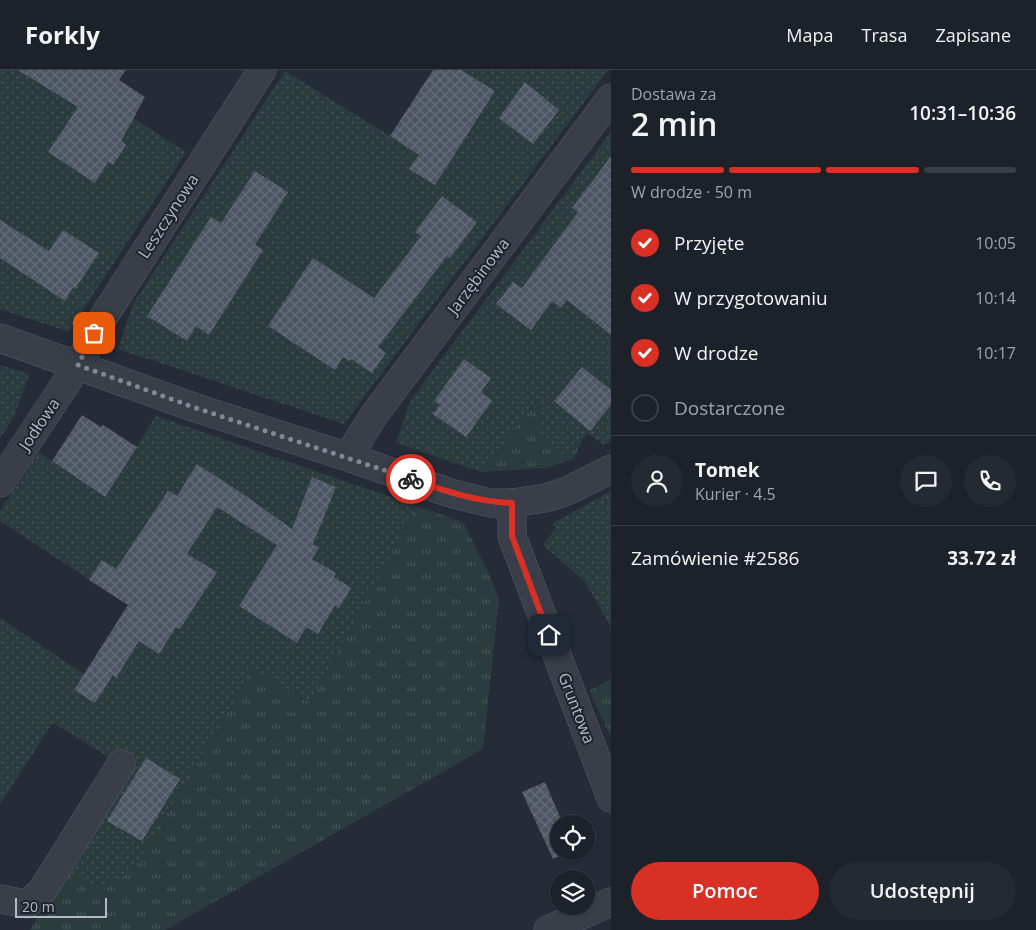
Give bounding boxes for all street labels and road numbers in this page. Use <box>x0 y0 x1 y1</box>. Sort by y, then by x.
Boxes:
street label: Leszczynowa <box>133 170 203 262</box>
street label: Jarzębinowa <box>441 233 514 320</box>
street label: Jodłowa <box>12 394 65 456</box>
street label: Gruntowa <box>553 669 601 747</box>

